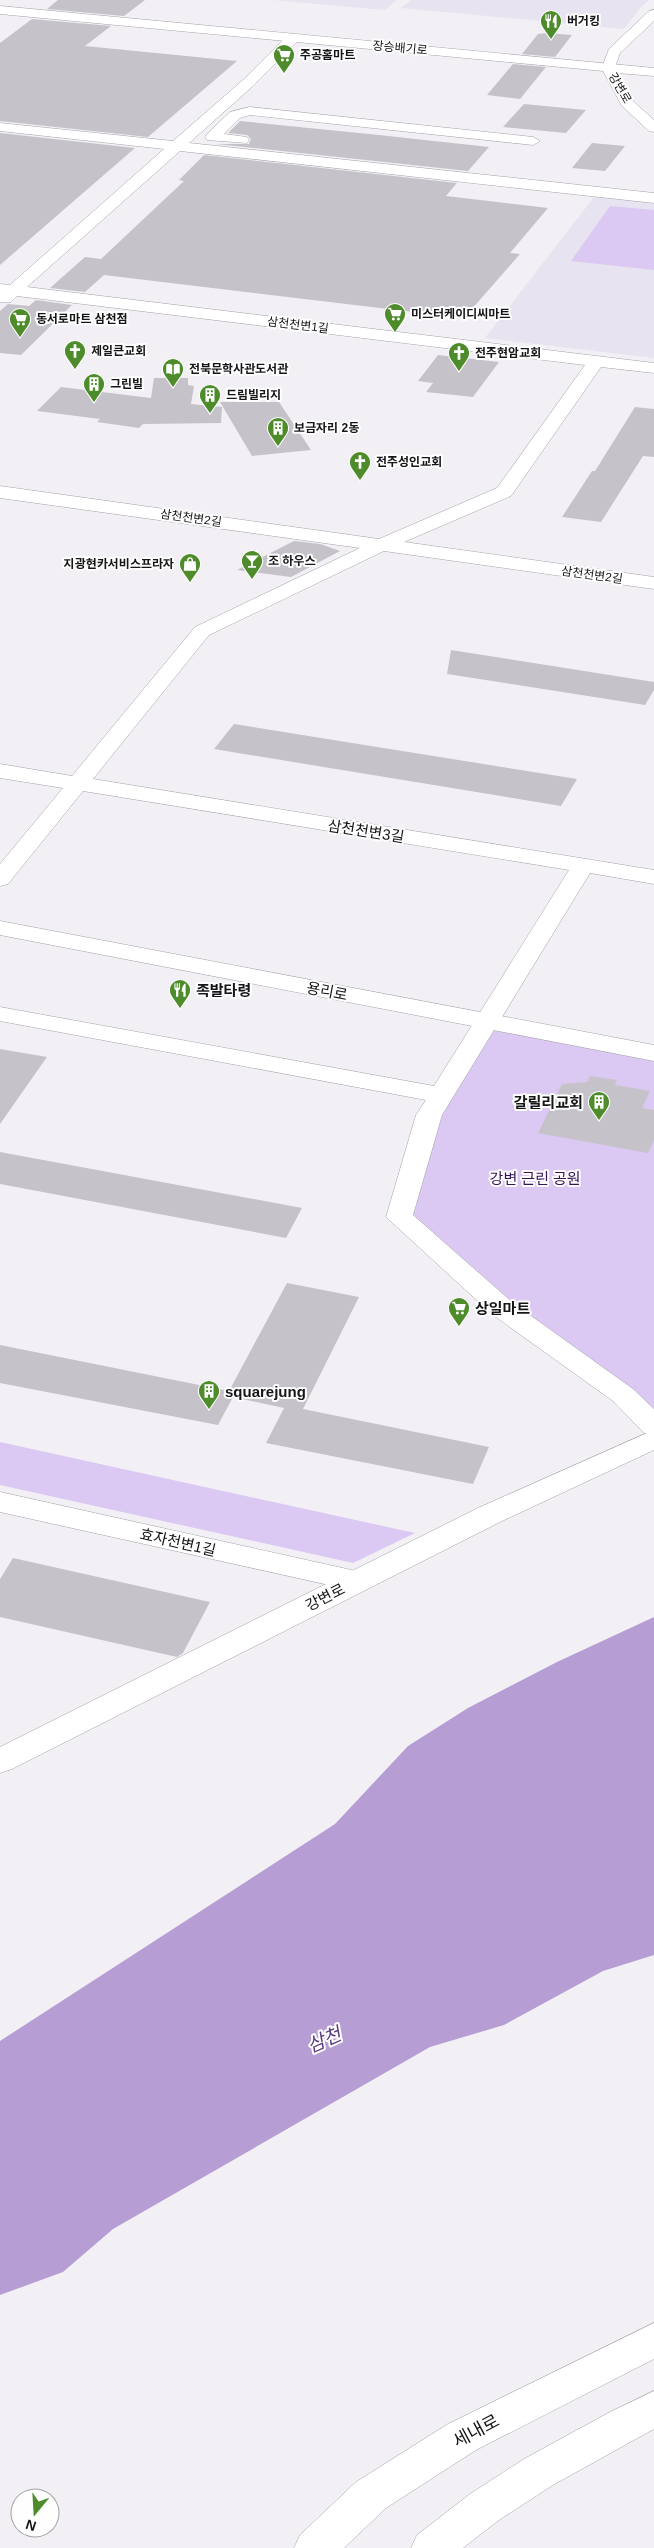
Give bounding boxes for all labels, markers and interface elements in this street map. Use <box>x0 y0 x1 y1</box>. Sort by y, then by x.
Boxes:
restaurant icon: 버거킹 <box>539 9 563 40</box>
place label: 버거킹 <box>567 14 600 28</box>
street label: 장승배기로 <box>372 39 428 57</box>
supermarket icon: 주공홈마트 <box>272 43 296 74</box>
place label: 주공홈마트 <box>300 48 355 62</box>
street label: 강변로 <box>606 70 634 106</box>
supermarket icon: 미스터케이디씨마트 <box>383 302 407 333</box>
supermarket icon: 동서로마트 삼천점 <box>8 307 32 338</box>
place label: 미스터케이디씨마트 <box>411 307 510 321</box>
place label: 동서로마트 삼천점 <box>36 312 128 326</box>
street label: 삼천천변1길 <box>266 314 330 336</box>
church icon: 제일큰교회 <box>63 339 87 370</box>
church icon: 전주현암교회 <box>447 341 471 372</box>
place label: 제일큰교회 <box>91 344 146 358</box>
place label: 전주현암교회 <box>475 346 541 360</box>
library icon: 전북문학사관도서관 <box>161 357 185 388</box>
place label: 전북문학사관도서관 <box>189 362 288 376</box>
building icon: 그린빌 <box>82 372 106 403</box>
place label: 그린빌 <box>110 377 143 391</box>
building icon: 드림빌리지 <box>198 383 222 414</box>
place label: 드림빌리지 <box>226 388 281 402</box>
building icon: 보금자리 2동 <box>266 416 290 447</box>
place label: 보금자리 2동 <box>294 421 359 435</box>
church icon: 전주성인교회 <box>348 450 372 481</box>
place label: 전주성인교회 <box>376 455 442 469</box>
street label: 삼천천변2길 <box>159 507 223 529</box>
bar icon: 조 하우스 <box>240 549 264 580</box>
shop icon: 지광현카서비스프라자 <box>178 552 202 583</box>
place label: 조 하우스 <box>268 554 316 568</box>
place label: 지광현카서비스프라자 <box>64 557 174 571</box>
street label: 삼천천변2길 <box>560 564 624 586</box>
street label: 삼천천변3길 <box>326 817 406 845</box>
restaurant icon: 족발타령 <box>168 978 192 1009</box>
street label: 용리로 <box>305 979 349 1003</box>
place label: 족발타령 <box>196 982 251 999</box>
building icon: 갈릴리교회 <box>587 1090 611 1121</box>
place label: 갈릴리교회 <box>514 1094 583 1111</box>
park label: 강변 근린 공원 <box>489 1170 581 1187</box>
supermarket icon: 상일마트 <box>447 1296 471 1327</box>
place label: 상일마트 <box>475 1300 530 1317</box>
building icon: squarejung <box>197 1379 221 1410</box>
place label: squarejung <box>225 1383 306 1400</box>
street label: 효자천변1길 <box>138 1525 218 1559</box>
street label: 강변로 <box>303 1580 347 1614</box>
water label: 삼천 <box>304 2023 346 2057</box>
street label: 세내로 <box>449 2411 503 2451</box>
north arrow <box>10 2488 60 2538</box>
text: N <box>24 2516 38 2535</box>

